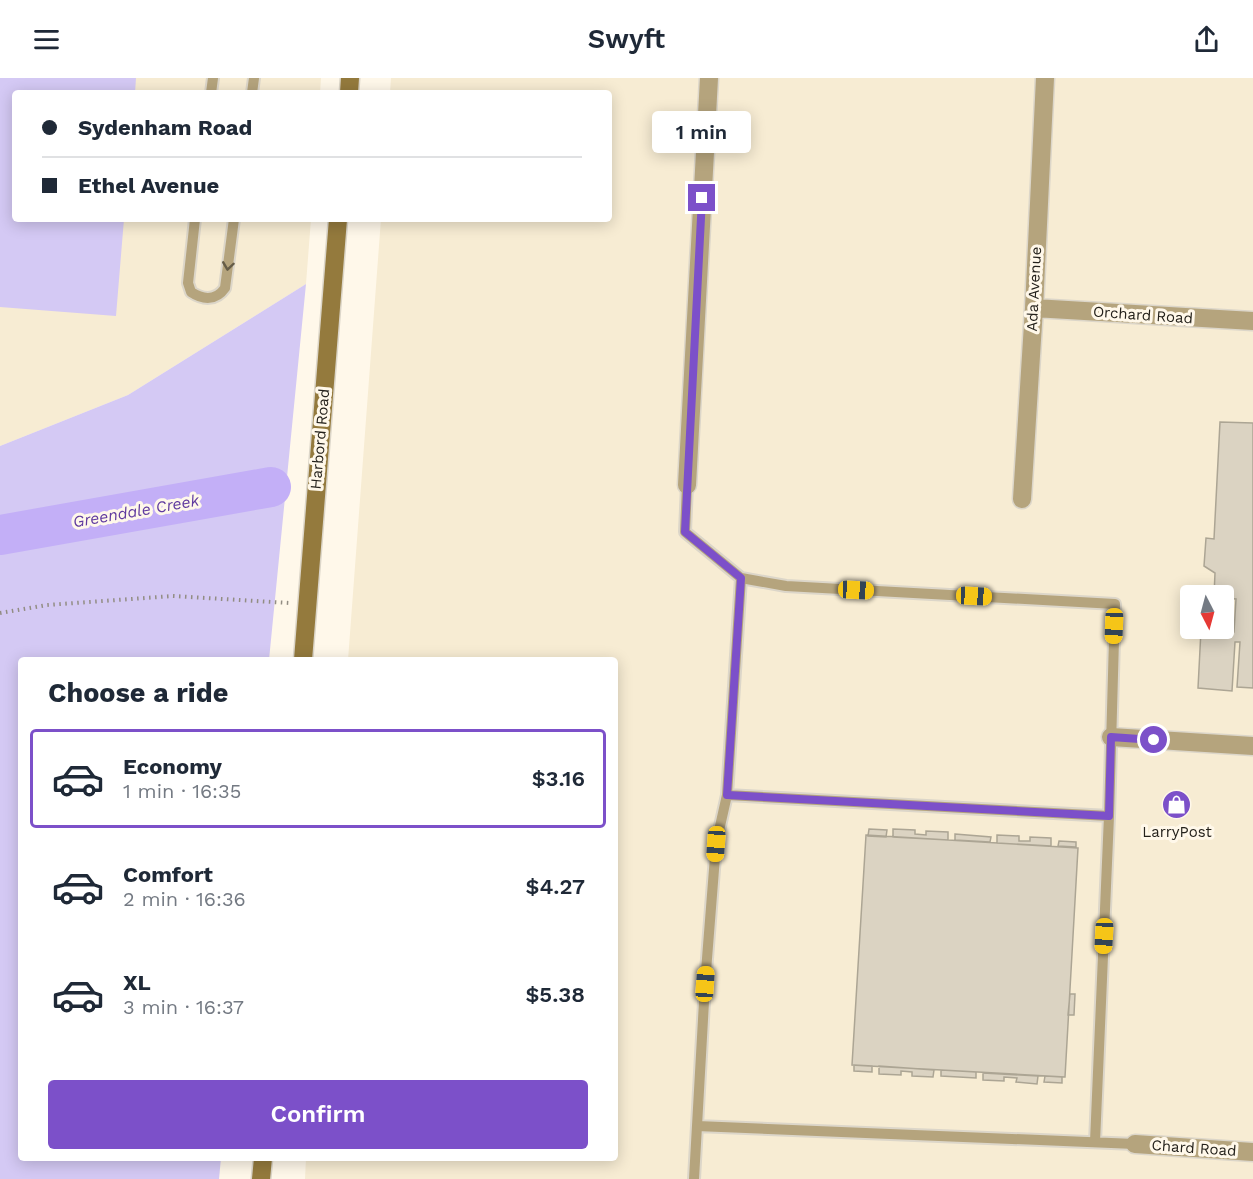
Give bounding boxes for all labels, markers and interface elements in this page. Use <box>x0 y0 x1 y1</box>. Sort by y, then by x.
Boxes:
icon: menu <box>30 23 63 56</box>
text: Swyft <box>588 23 665 55</box>
icon: share <box>1190 23 1223 56</box>
callout: 1 min <box>652 111 752 153</box>
text: Sydenham Road <box>78 115 252 140</box>
text: 1 min <box>676 120 727 144</box>
text: Ethel Avenue <box>78 173 219 198</box>
route end <box>688 184 715 211</box>
street label: Ada Avenue <box>1023 246 1045 332</box>
one-way arrow <box>222 262 234 271</box>
street label: Orchard Road <box>1092 303 1194 327</box>
street label: Harbord Road <box>307 388 333 490</box>
water label: Greendale Creek <box>72 490 202 531</box>
car <box>838 580 874 600</box>
north arrow <box>1180 585 1234 639</box>
map controls <box>1180 585 1234 639</box>
car <box>956 586 992 606</box>
car <box>1104 608 1124 644</box>
text: Choose a ride <box>48 677 228 709</box>
route start <box>1140 726 1167 753</box>
icon: car <box>51 752 105 806</box>
text: Economy <box>123 754 222 779</box>
text: $3.16 <box>532 766 585 791</box>
text: 1 min · 16:35 <box>123 779 241 803</box>
shop icon: LarryPost <box>1161 789 1193 821</box>
place label: LarryPost <box>1142 823 1213 841</box>
car <box>706 825 726 863</box>
icon: car <box>51 860 105 914</box>
text: Comfort <box>123 862 213 887</box>
text: $4.27 <box>526 874 585 899</box>
text: 2 min · 16:36 <box>123 887 246 911</box>
car <box>1094 918 1114 954</box>
car <box>695 965 715 1003</box>
icon: car <box>51 968 105 1022</box>
text: XL <box>123 970 151 995</box>
text: $5.38 <box>525 982 585 1007</box>
text: 3 min · 16:37 <box>123 995 244 1019</box>
button: Confirm <box>48 1080 588 1149</box>
street label: Chard Road <box>1151 1136 1237 1160</box>

